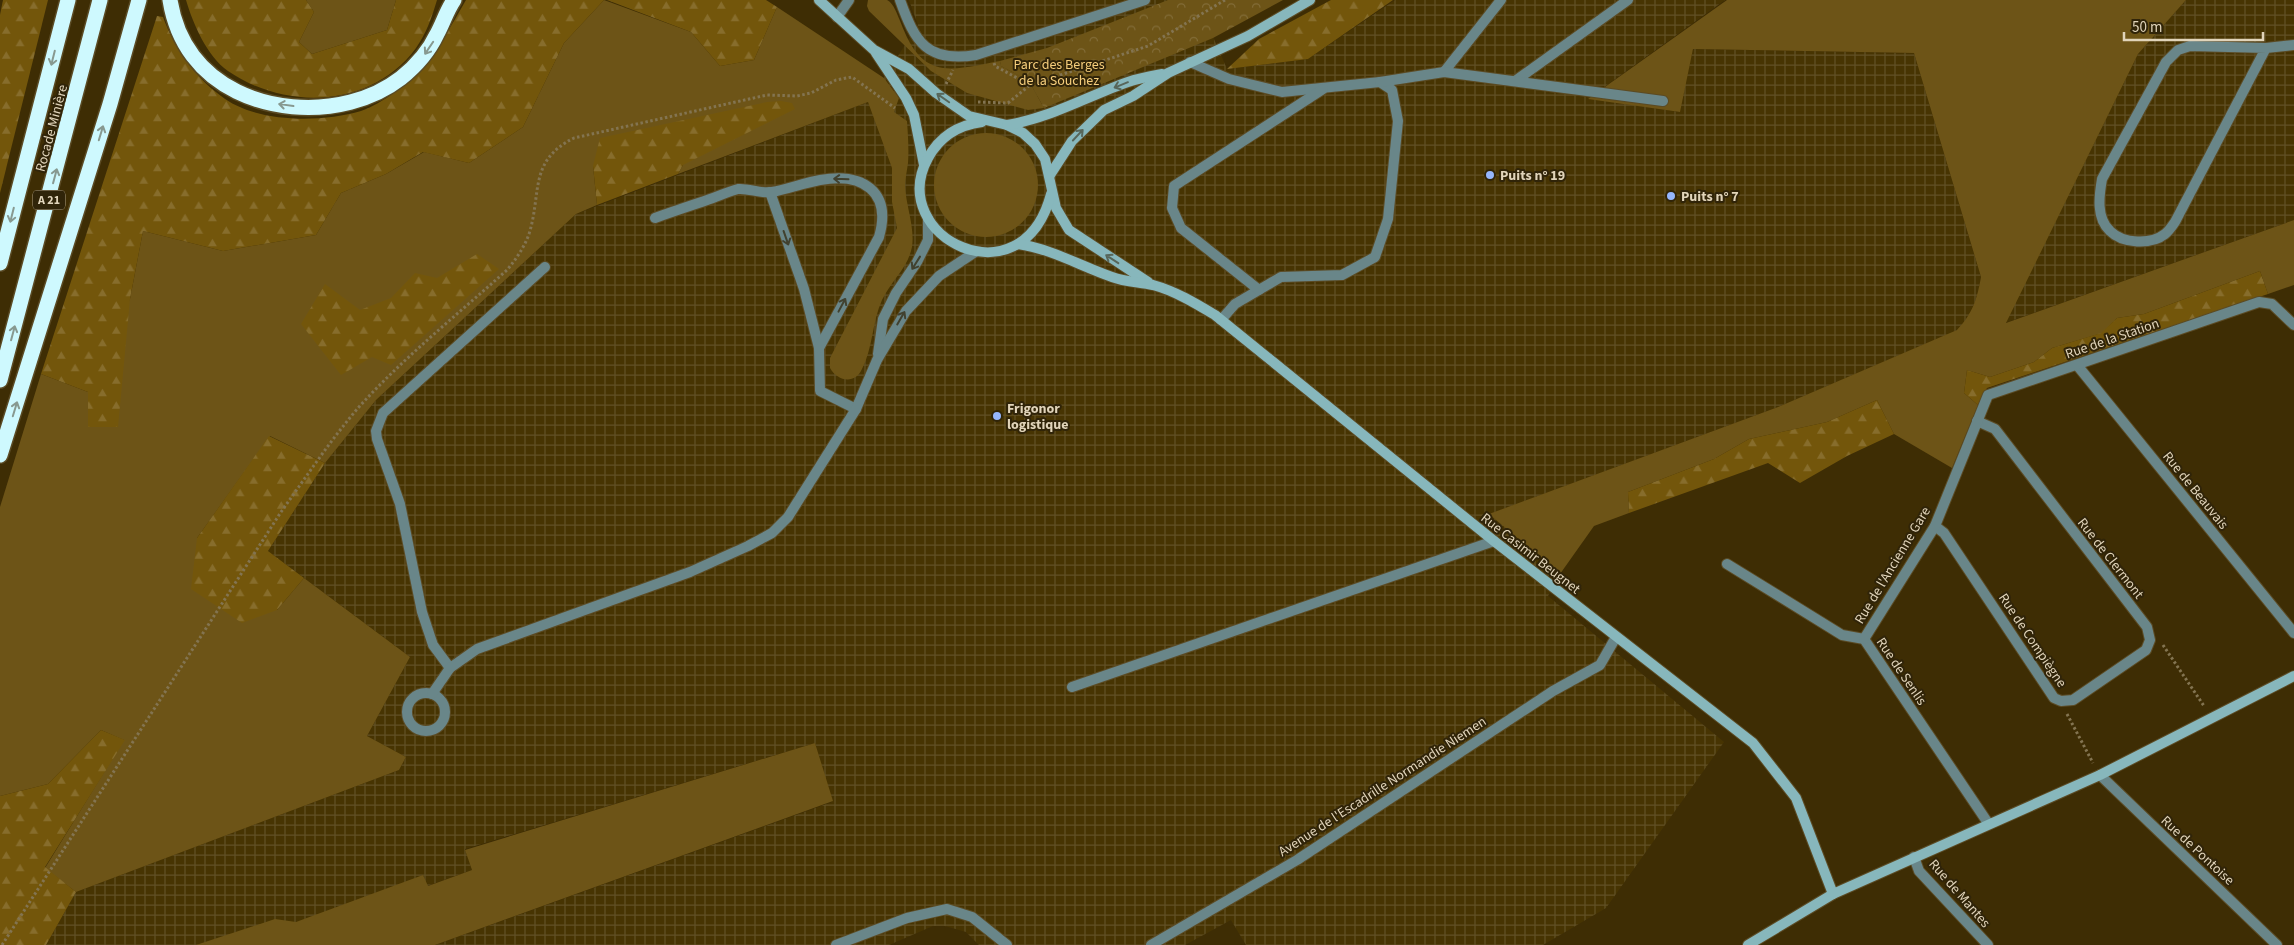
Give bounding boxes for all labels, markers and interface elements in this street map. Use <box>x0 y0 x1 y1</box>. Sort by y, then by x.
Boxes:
scale bar <box>2124 10 2263 42</box>
text: 50 m <box>2132 17 2162 38</box>
one-way arrow <box>424 41 434 55</box>
one-way arrow <box>48 49 57 65</box>
park label: Parc des Berges de la Souchez <box>1013 55 1105 91</box>
one-way arrow <box>1114 80 1129 90</box>
street label: Rocade Minière <box>31 82 73 174</box>
one-way arrow <box>936 93 950 103</box>
one-way arrow <box>279 100 295 110</box>
one-way arrow <box>97 125 107 141</box>
one-way arrow <box>1072 129 1084 141</box>
place label: Puits n° 19 <box>1500 166 1565 186</box>
one-way arrow <box>51 168 60 184</box>
marker: Puits n° 19 <box>1484 169 1496 181</box>
one-way arrow <box>833 175 849 184</box>
place label: Puits n° 7 <box>1681 187 1739 207</box>
road number: A 21 <box>33 190 65 210</box>
marker: Puits n° 7 <box>1665 190 1677 202</box>
one-way arrow <box>7 207 17 223</box>
one-way arrow <box>782 230 791 246</box>
one-way arrow <box>1105 254 1119 264</box>
one-way arrow <box>910 256 920 270</box>
one-way arrow <box>838 298 848 313</box>
one-way arrow <box>897 312 907 326</box>
street label: Rue de la Station <box>2063 314 2162 364</box>
one-way arrow <box>9 325 18 341</box>
place label: Frigonor logistique <box>1007 399 1069 435</box>
one-way arrow <box>10 401 20 417</box>
marker: Frigonor logistique <box>991 410 1003 422</box>
street label: Rue de Beauvais <box>2158 447 2233 534</box>
street label: Rue de l'Ancienne Gare <box>1850 503 1936 628</box>
street label: Rue Casimir Beugnet <box>1476 509 1585 599</box>
street label: Rue de Clermont <box>2072 514 2148 604</box>
street label: Rue de Compiègne <box>1993 589 2071 692</box>
street label: Rue de Senlis <box>1871 634 1931 710</box>
street label: Avenue de l'Escadrille Normandie Niemen <box>1275 712 1490 862</box>
street label: Rue de Pontoise <box>2156 811 2239 890</box>
street label: Rue de Mantes <box>1924 855 1995 932</box>

